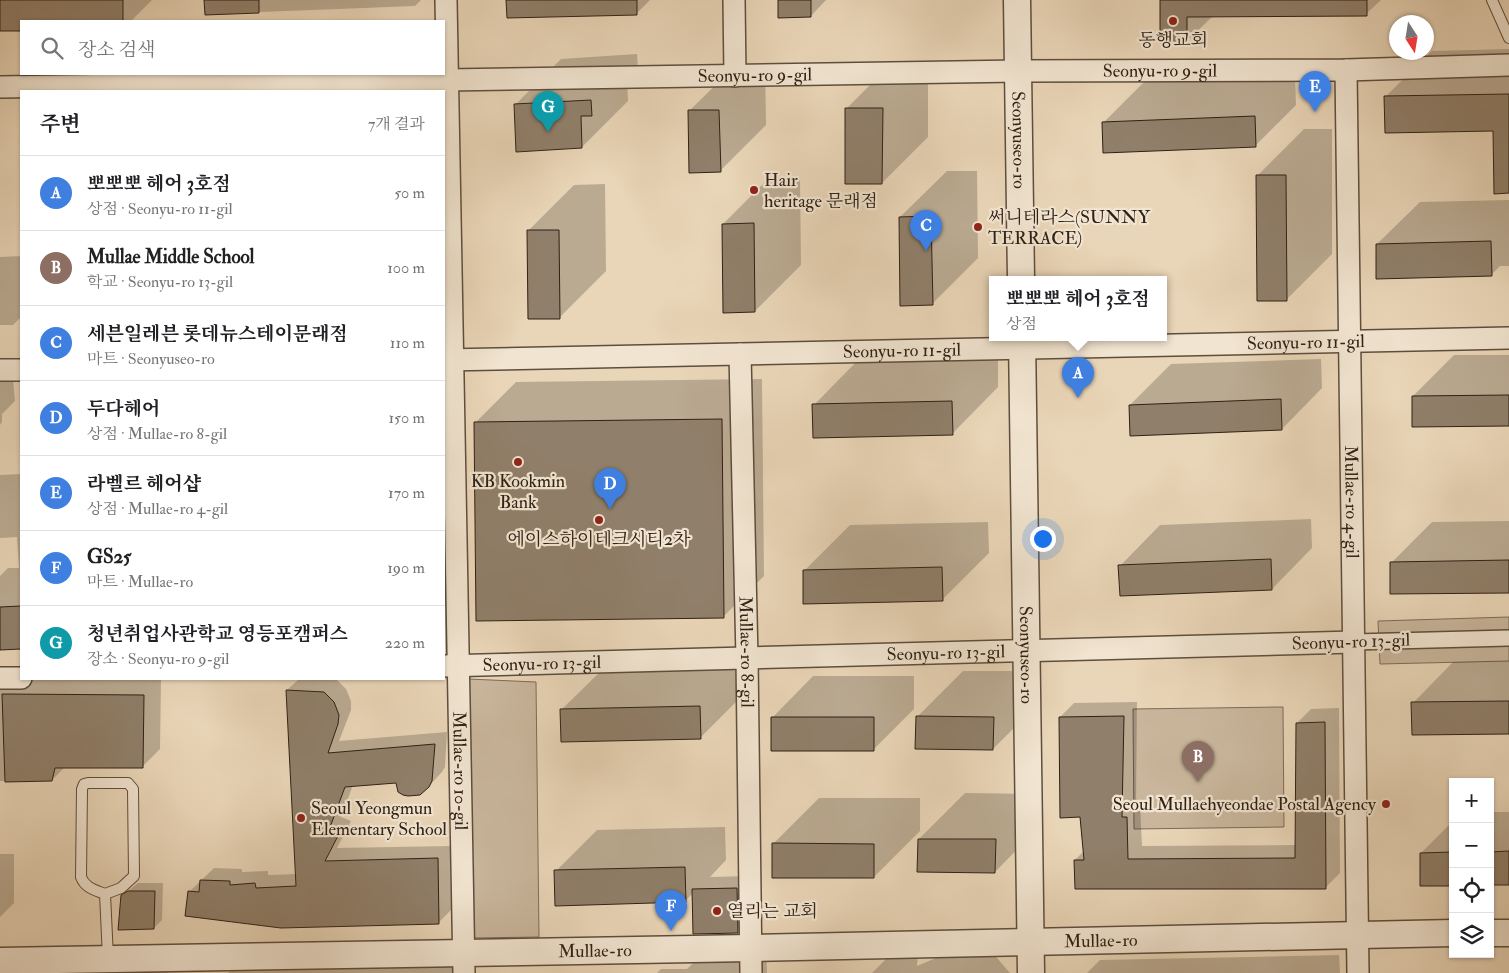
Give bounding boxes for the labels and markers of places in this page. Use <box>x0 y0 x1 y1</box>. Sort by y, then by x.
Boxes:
marker: 동행교회 <box>1167 15 1179 27</box>
place label: 동행교회 <box>1138 29 1208 52</box>
pin: E <box>1299 71 1331 112</box>
pin: G <box>532 91 564 132</box>
place label: Hair heritage 문래점 <box>764 169 878 213</box>
marker: Hair heritage 문래점 <box>748 184 760 196</box>
place label: 써니테라스(SUNNY TERRACE) <box>988 206 1151 250</box>
pin: C <box>910 210 942 251</box>
marker: 써니테라스(SUNNY TERRACE) <box>972 221 984 233</box>
pin: A <box>1062 357 1094 398</box>
marker: KB Kookmin Bank <box>512 456 524 468</box>
pin: D <box>594 468 626 509</box>
place label: KB Kookmin Bank <box>471 470 565 514</box>
marker: 에이스하이테크시티2차 <box>593 514 605 526</box>
place label: 에이스하이테크시티2차 <box>507 528 691 551</box>
pin: B <box>1182 741 1214 782</box>
place label: Seoul Mullaehyeondae Postal Agency <box>1113 793 1377 816</box>
place label: Seoul Yeongmun Elementary School <box>311 797 447 841</box>
marker: Seoul Mullaehyeondae Postal Agency <box>1380 798 1392 810</box>
marker: Seoul Yeongmun Elementary School <box>295 812 307 824</box>
pin: F <box>655 890 687 931</box>
place label: 열리는 교회 <box>727 900 818 923</box>
marker: 열리는 교회 <box>711 905 723 917</box>

